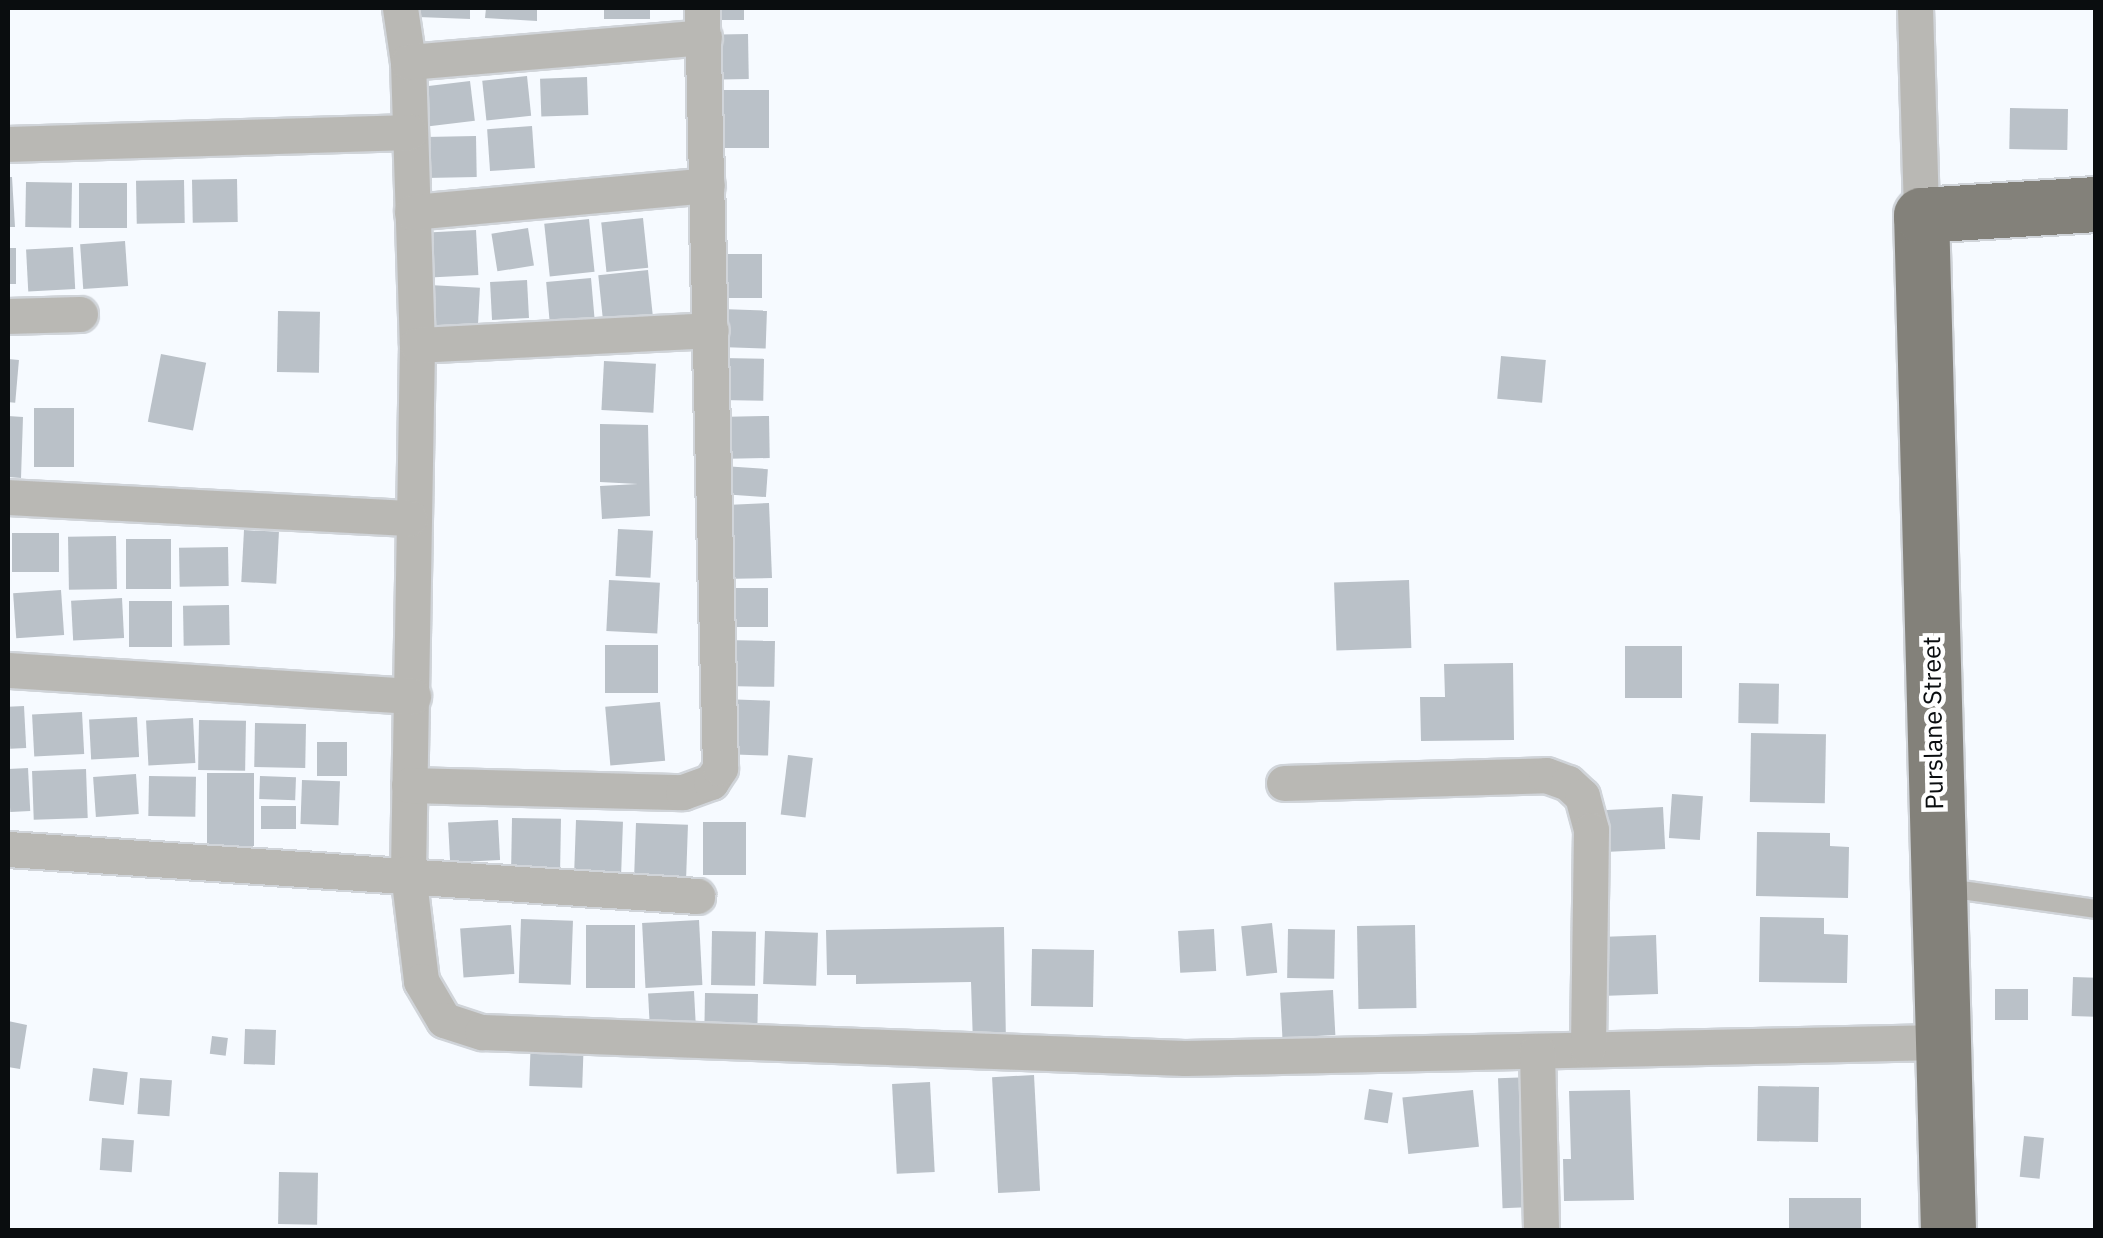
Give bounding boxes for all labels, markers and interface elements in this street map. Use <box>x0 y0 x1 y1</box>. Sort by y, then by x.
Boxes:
street label: Purslane Street <box>1916 636 1950 810</box>

